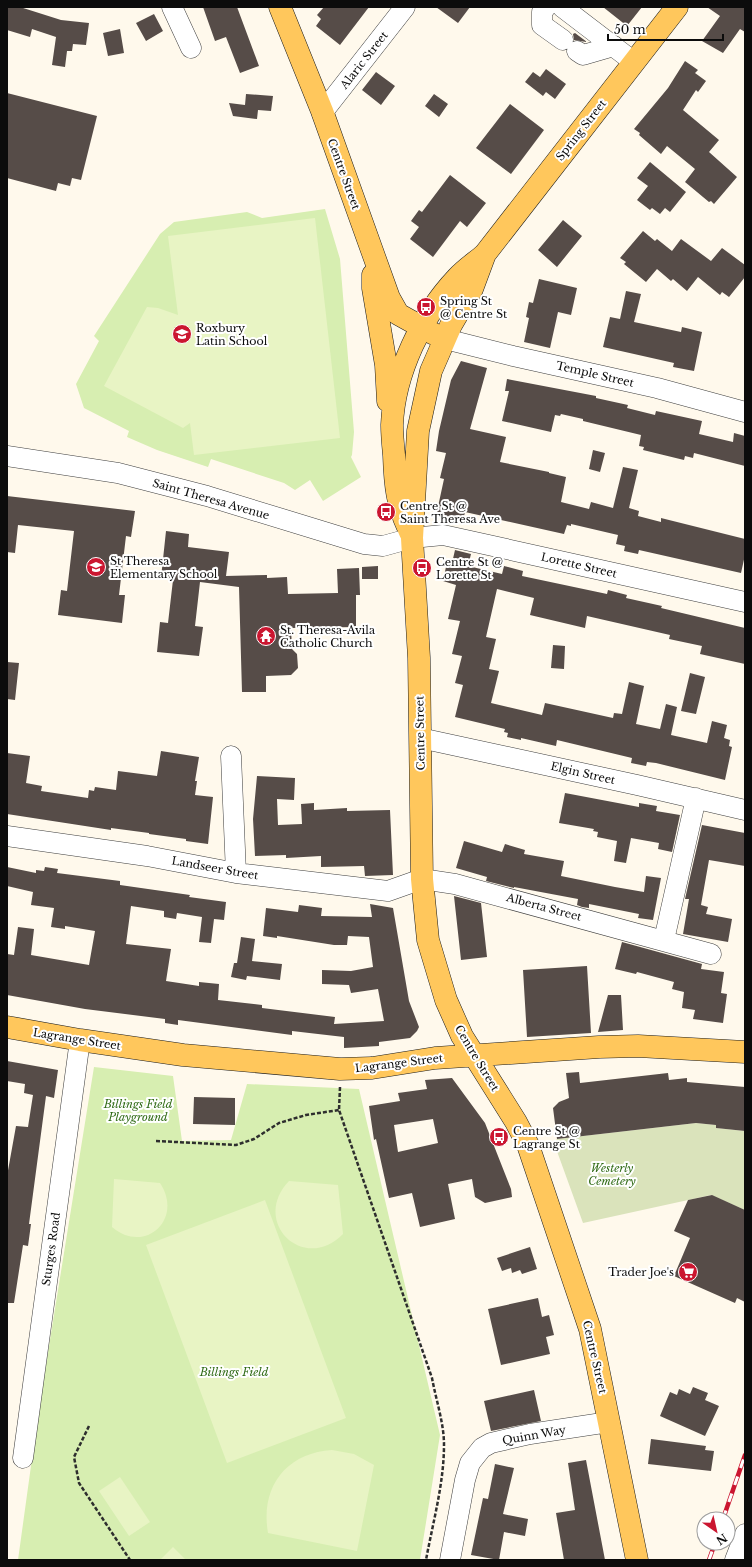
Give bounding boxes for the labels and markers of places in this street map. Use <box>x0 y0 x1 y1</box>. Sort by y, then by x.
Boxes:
place label: Spring St @ Centre St <box>440 294 508 321</box>
bus stop icon: Spring St @ Centre St <box>415 296 437 318</box>
place label: Roxbury Latin School <box>196 321 268 348</box>
school or university icon: Roxbury Latin School <box>171 323 193 345</box>
place label: Centre St @ Saint Theresa Ave <box>400 499 500 526</box>
bus stop icon: Centre St @ Saint Theresa Ave <box>375 501 397 523</box>
place label: St Theresa Elementary School <box>110 554 218 581</box>
place label: Centre St @ Lorette St <box>436 555 503 582</box>
school or university icon: St Theresa Elementary School <box>85 556 107 578</box>
bus stop icon: Centre St @ Lorette St <box>411 557 433 579</box>
place label: St. Theresa-Avila Catholic Church <box>280 623 376 650</box>
temple icon: St. Theresa-Avila Catholic Church <box>255 625 277 647</box>
place label: Centre St @ Lagrange St <box>513 1124 581 1151</box>
bus stop icon: Centre St @ Lagrange St <box>488 1126 510 1148</box>
supermarket icon: Trader Joe's <box>677 1261 699 1283</box>
place label: Trader Joe's <box>608 1265 674 1279</box>

